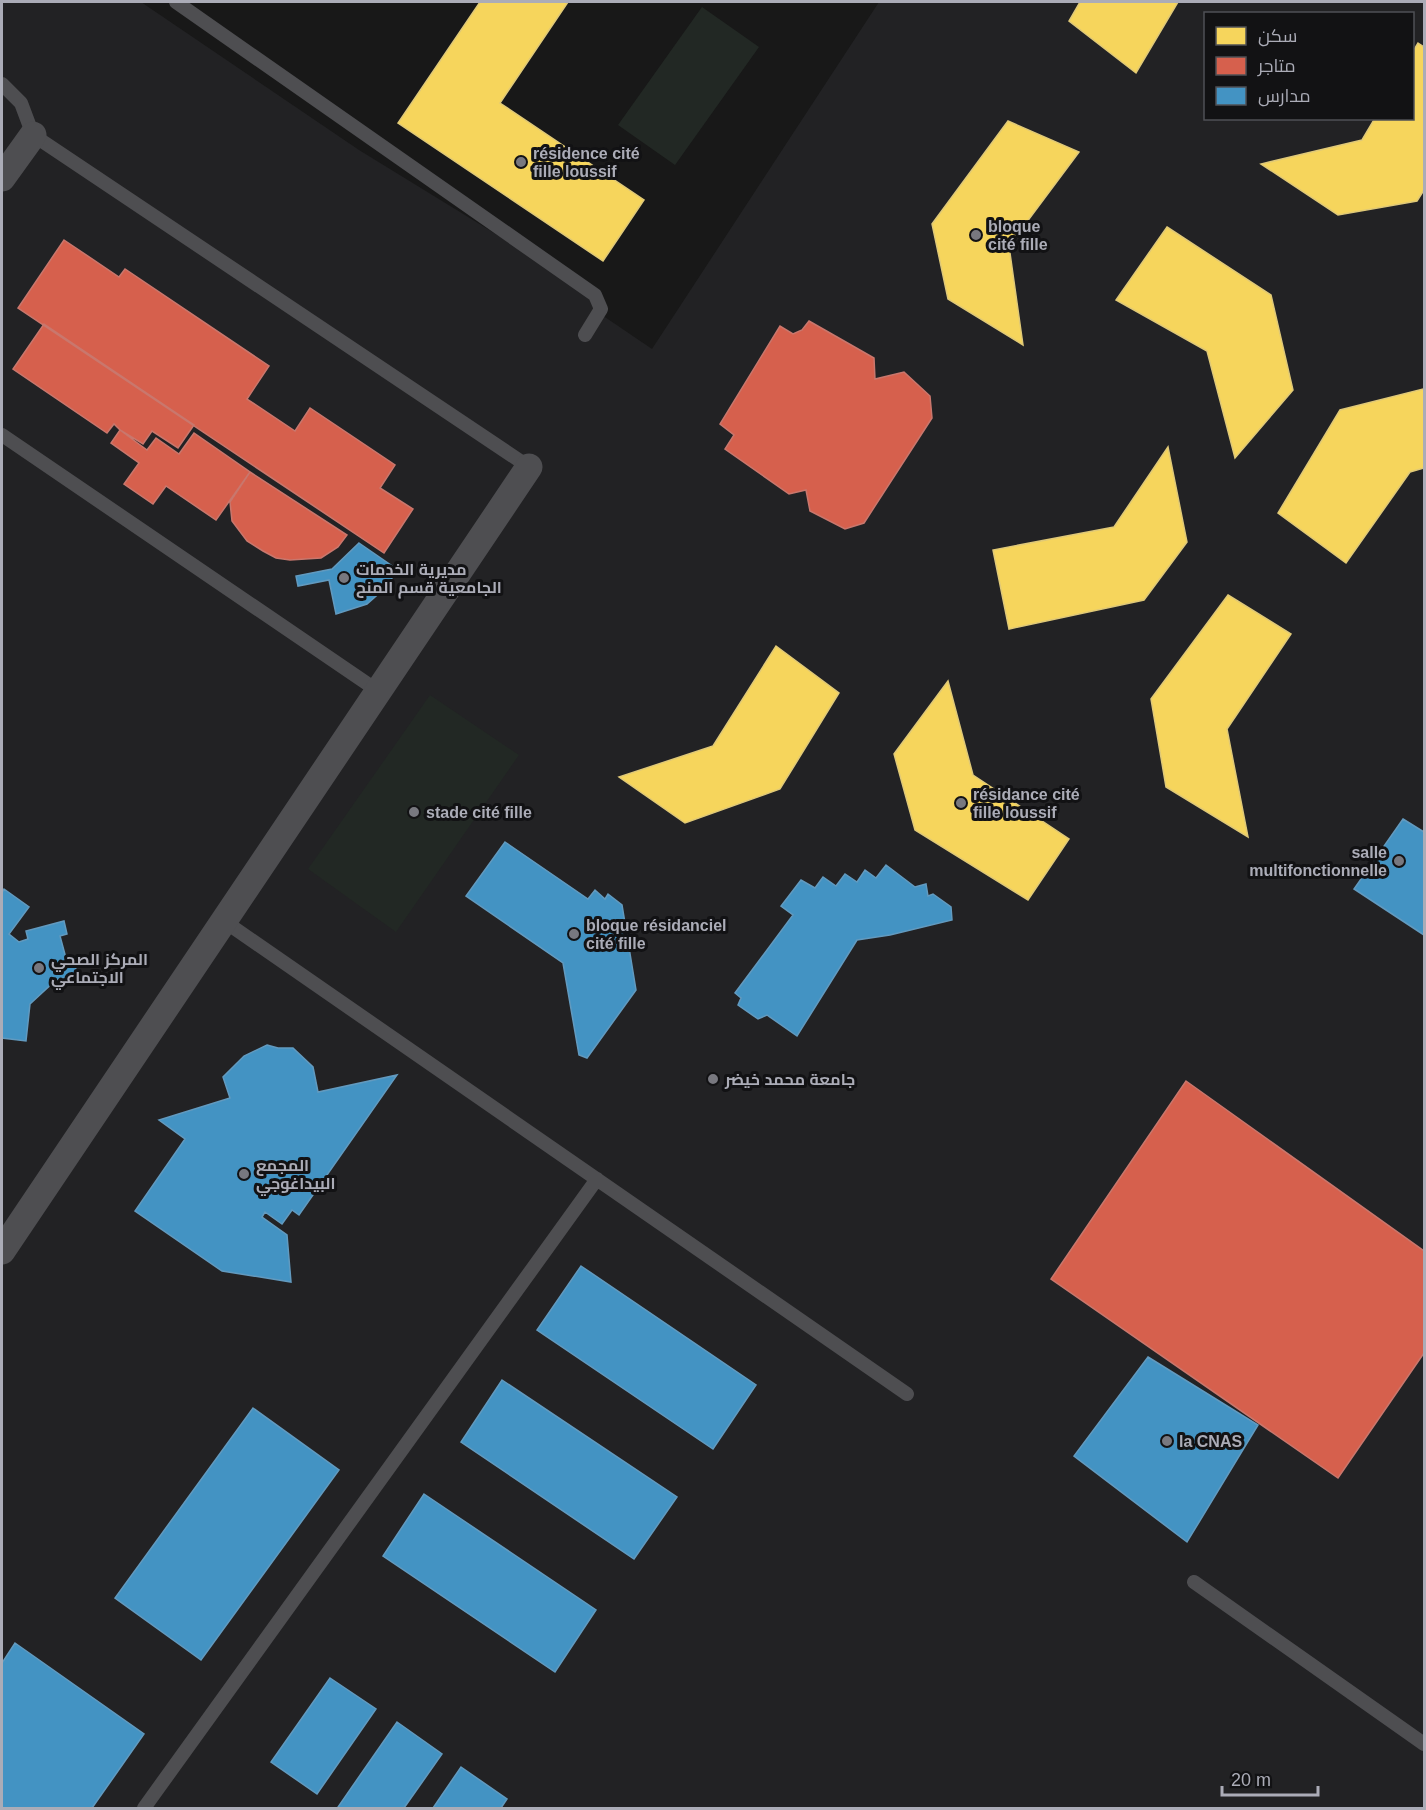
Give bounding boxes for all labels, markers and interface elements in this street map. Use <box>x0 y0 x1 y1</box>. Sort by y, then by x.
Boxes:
legend <box>1204 12 1414 120</box>
text: سكن <box>1258 26 1297 47</box>
text: متاجر <box>1257 56 1296 77</box>
text: مدارس <box>1258 86 1311 107</box>
place label: résidence cité fille loussif <box>533 145 640 180</box>
marker: résidence cité fille loussif <box>514 155 528 169</box>
place label: bloque cité fille <box>988 218 1048 253</box>
marker: bloque cité fille <box>969 228 983 242</box>
place label: مديرية الخدمات الجامعية قسم المنح <box>356 561 502 599</box>
marker: مديرية الخدمات الجامعية قسم المنح <box>337 571 351 585</box>
place label: résidance cité fille loussif <box>973 786 1080 821</box>
marker: résidance cité fille loussif <box>954 796 968 810</box>
place label: stade cité fille <box>426 804 532 821</box>
marker: stade cité fille <box>407 805 421 819</box>
place label: salle multifonctionnelle <box>1249 844 1387 879</box>
marker: salle multifonctionnelle <box>1392 854 1406 868</box>
place label: bloque résidanciel cité fille <box>586 917 726 952</box>
marker: bloque résidanciel cité fille <box>567 927 581 941</box>
place label: المركز الصحي الاجتماعي <box>51 951 148 990</box>
marker: المركز الصحي الاجتماعي <box>32 961 46 975</box>
place label: جامعة محمد خيضر <box>724 1071 855 1089</box>
marker: جامعة محمد خيضر <box>706 1072 720 1086</box>
place label: المجمع البيداغوجي <box>256 1157 335 1196</box>
marker: المجمع البيداغوجي <box>237 1167 251 1181</box>
place label: la CNAS <box>1179 1433 1242 1450</box>
marker: la CNAS <box>1160 1434 1174 1448</box>
scale bar <box>1222 1759 1318 1797</box>
text: 20 m <box>1231 1770 1271 1790</box>

